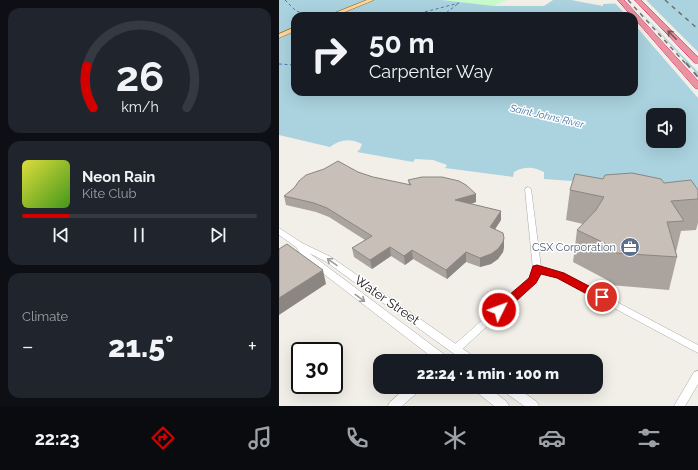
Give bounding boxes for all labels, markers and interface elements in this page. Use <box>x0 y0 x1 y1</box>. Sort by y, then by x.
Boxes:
text: 50 m <box>369 27 435 60</box>
icon: right <box>303 28 355 80</box>
one-way arrow <box>667 30 677 40</box>
text: 26 <box>115 52 164 101</box>
text: Carpenter Way <box>369 61 493 82</box>
text: km/h <box>121 99 158 115</box>
water label: Saint Johns River <box>508 102 586 130</box>
map controls <box>646 108 686 148</box>
button: sound <box>646 108 686 148</box>
text: Neon Rain <box>82 168 155 186</box>
text: Kite Club <box>82 186 137 201</box>
icon: previous <box>50 224 72 246</box>
icon: pause <box>128 224 150 246</box>
icon: next <box>207 224 229 246</box>
office icon: CSX Corporation <box>619 236 641 258</box>
place label: CSX Corporation <box>532 241 616 254</box>
one-way arrow <box>327 258 338 266</box>
street label: Water Street <box>352 272 423 328</box>
pin <box>585 280 619 314</box>
icon: arrive <box>591 286 613 308</box>
position arrow <box>478 289 520 331</box>
one-way arrow <box>354 293 365 302</box>
text: Climate <box>22 309 68 324</box>
text: 21.5° <box>108 329 174 364</box>
text: − <box>22 333 34 359</box>
text: + <box>248 333 257 359</box>
speed limit sign: 30 <box>291 342 343 394</box>
text: 22:24 · 1 min · 100 m <box>417 365 559 383</box>
icon: directions <box>149 424 177 452</box>
icon: music <box>246 424 274 452</box>
icon: phone <box>343 424 371 452</box>
icon: climate <box>441 424 469 452</box>
icon: car <box>538 424 566 452</box>
icon: filters <box>635 424 663 452</box>
text: 22:23 <box>35 428 80 449</box>

